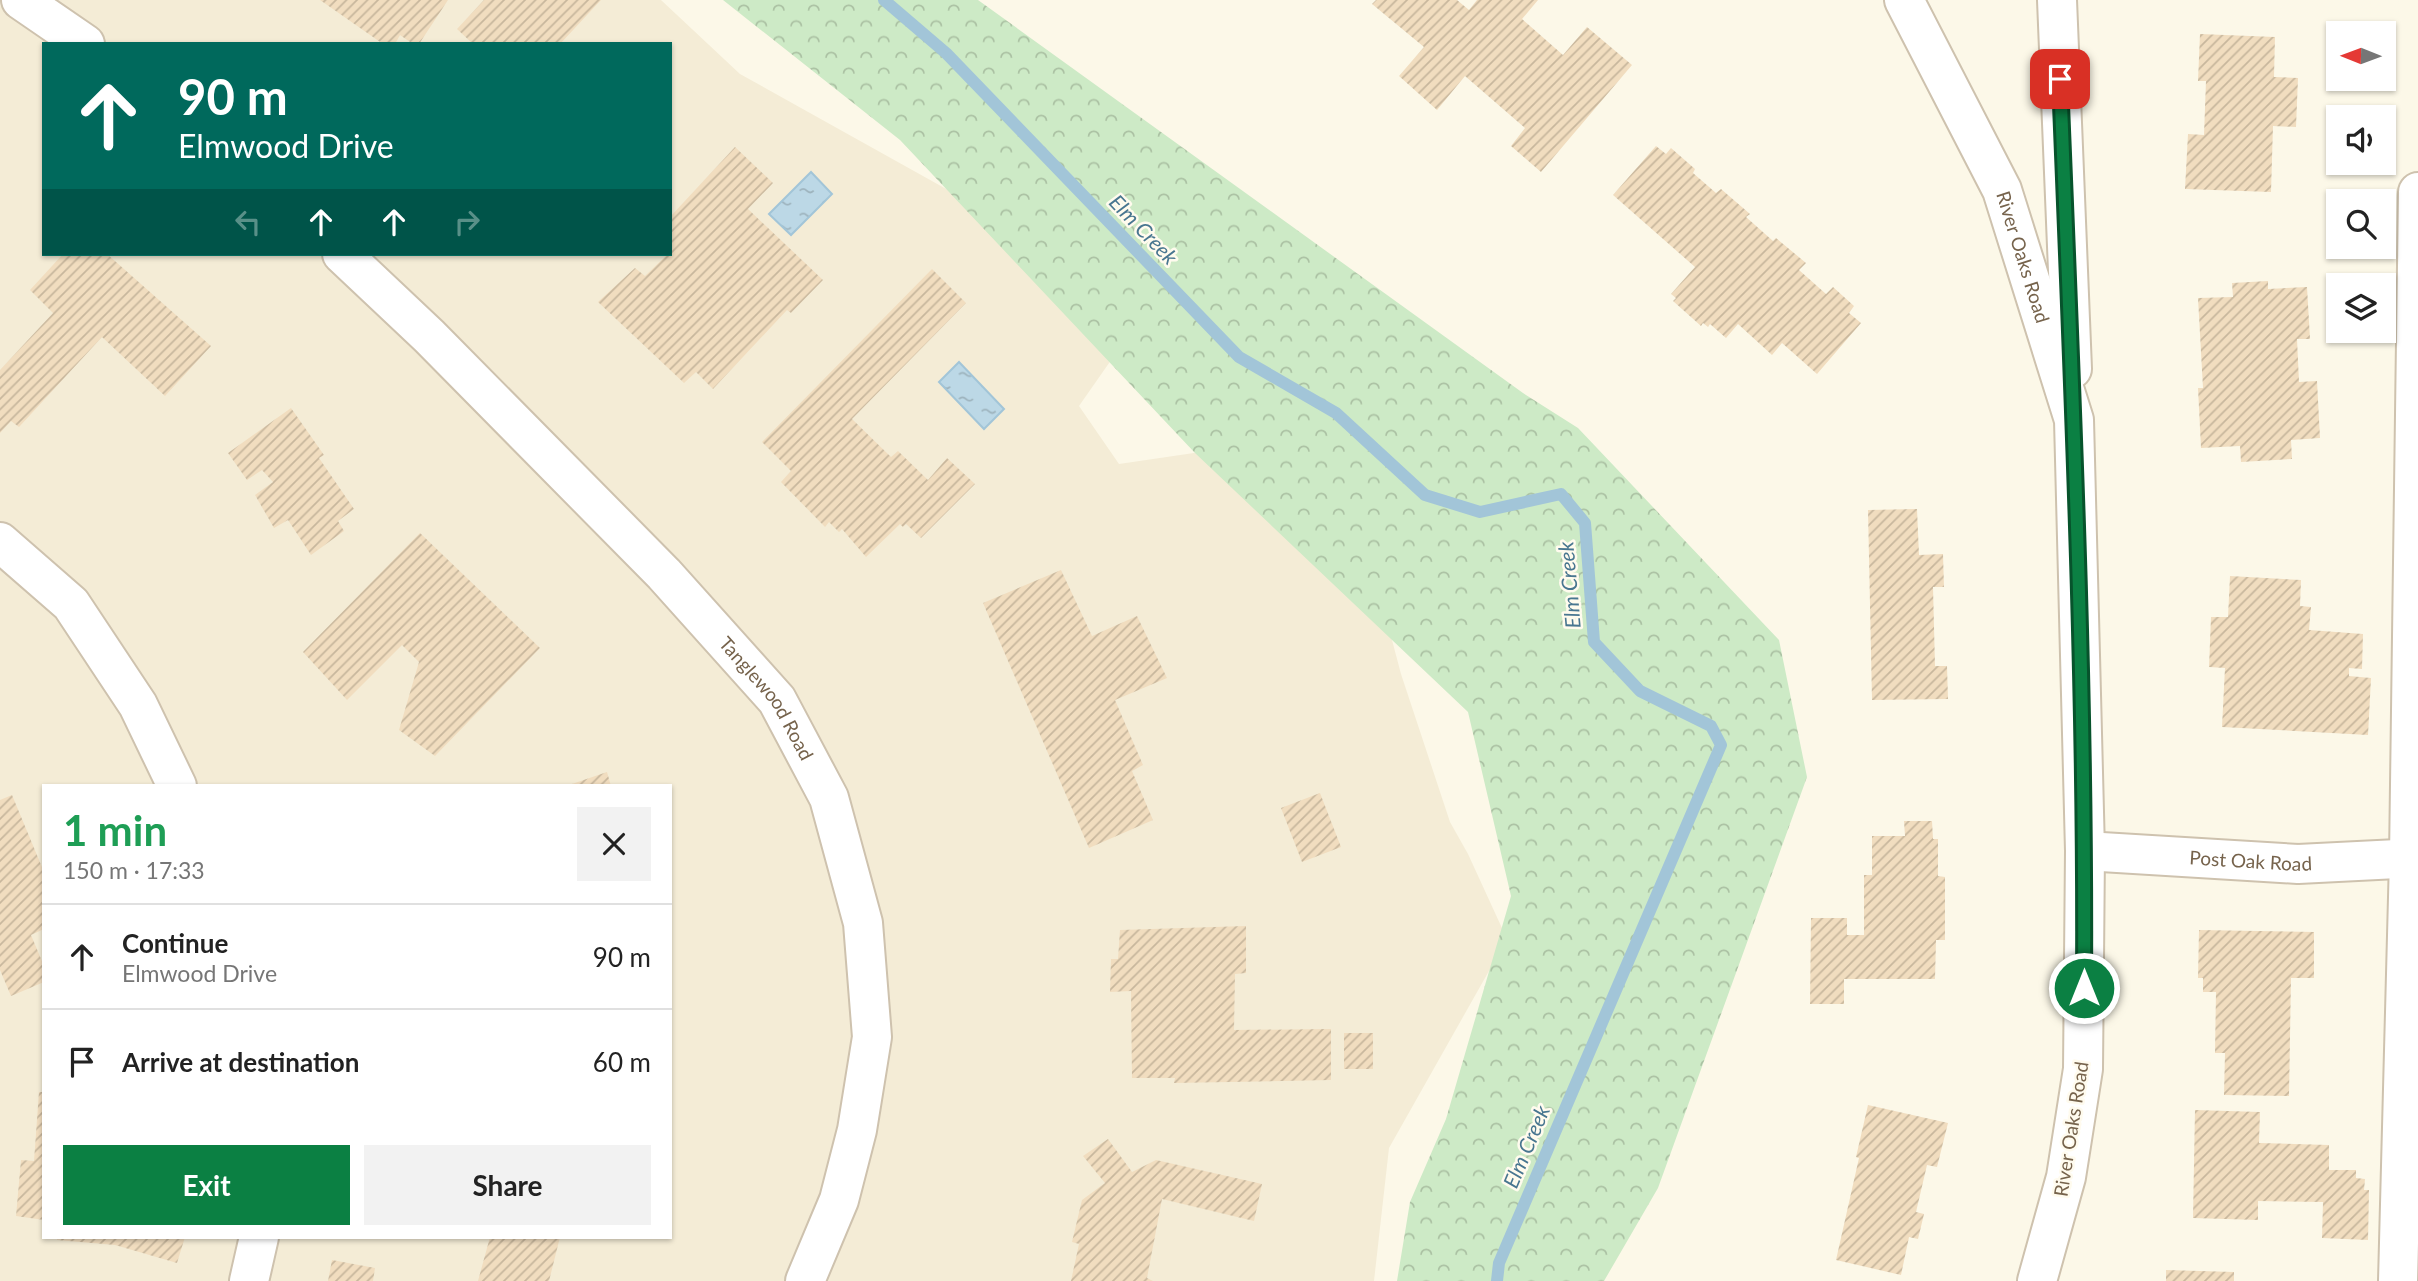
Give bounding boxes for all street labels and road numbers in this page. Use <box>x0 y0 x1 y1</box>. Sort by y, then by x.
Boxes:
street label: River Oaks Road <box>1992 188 2055 326</box>
street label: Tanglewood Road <box>715 632 819 764</box>
street label: Post Oak Road <box>2189 845 2313 875</box>
street label: River Oaks Road <box>2048 1060 2093 1198</box>

